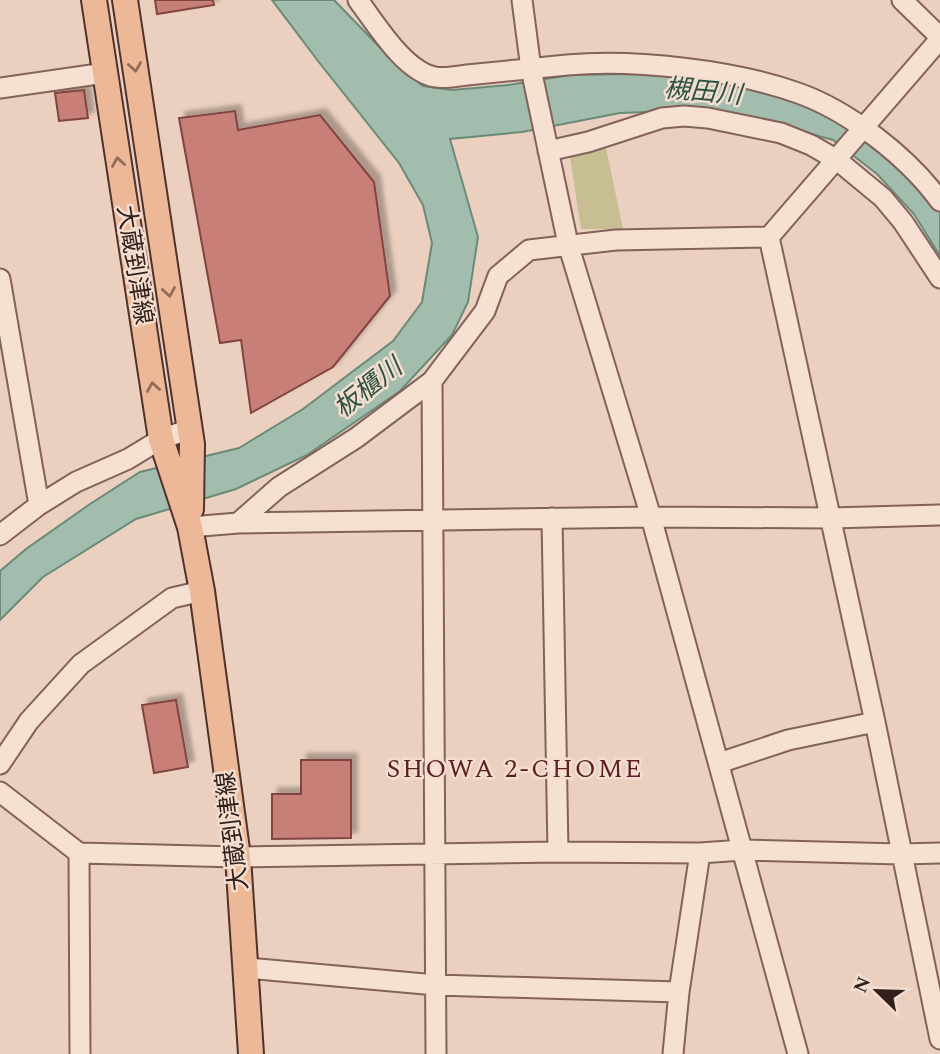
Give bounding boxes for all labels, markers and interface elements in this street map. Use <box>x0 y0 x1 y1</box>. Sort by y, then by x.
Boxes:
one-way arrow <box>128 62 143 73</box>
water label: 槻田川 <box>662 69 747 116</box>
one-way arrow <box>111 156 126 168</box>
street label: 大蔵到津線 <box>107 203 161 327</box>
one-way arrow <box>161 287 176 298</box>
water label: 板櫃川 <box>325 346 413 428</box>
one-way arrow <box>146 381 161 393</box>
district label: SHOWA 2-CHOME <box>386 749 644 789</box>
street label: 大蔵到津線 <box>208 769 258 893</box>
north arrow <box>842 956 912 1026</box>
text: N <box>846 972 879 998</box>

